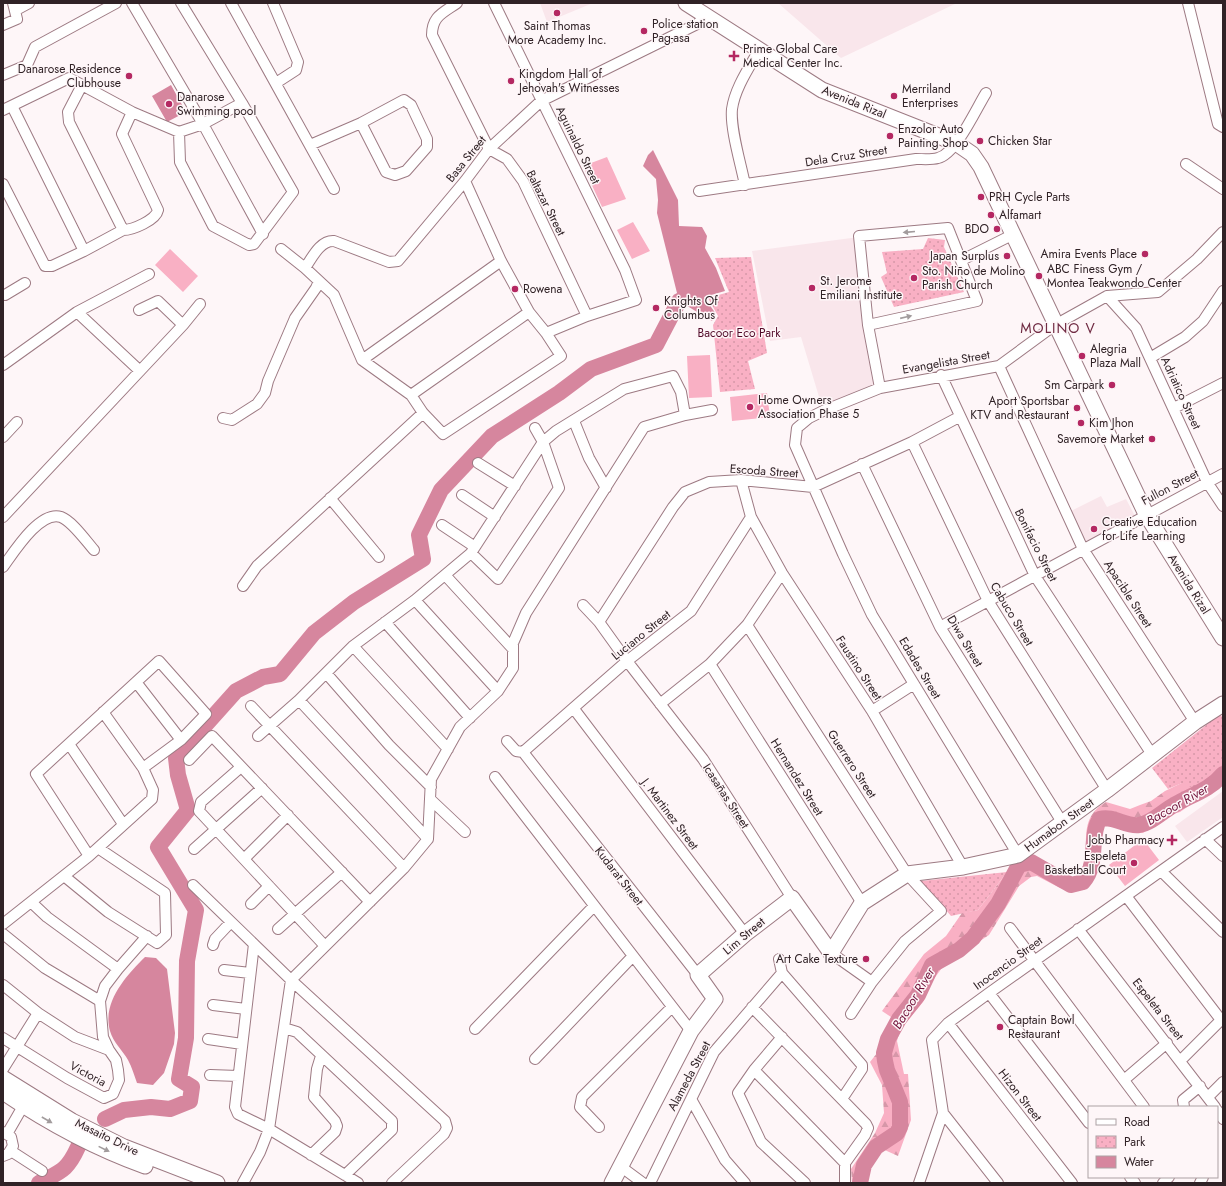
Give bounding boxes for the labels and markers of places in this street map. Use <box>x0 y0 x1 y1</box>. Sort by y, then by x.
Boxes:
marker: Saint Thomas More Academy Inc. <box>552 8 562 18</box>
place label: Police station Pag-asa <box>652 15 719 47</box>
place label: Saint Thomas More Academy Inc. <box>507 17 607 49</box>
marker: Police station Pag-asa <box>639 26 649 36</box>
place label: Prime Global Care Medical Center Inc. <box>743 40 843 72</box>
marker: Prime Global Care Medical Center Inc. <box>728 50 740 62</box>
place label: Danarose Residence Clubhouse <box>18 60 121 92</box>
place label: Kingdom Hall of Jehovah's Witnesses <box>517 65 620 97</box>
marker: Danarose Residence Clubhouse <box>124 71 134 81</box>
marker: Kingdom Hall of Jehovah's Witnesses <box>506 76 516 86</box>
place label: Merriland Enterprises <box>902 80 958 112</box>
place label: Danarose Swimming pool <box>177 88 256 120</box>
marker: Merriland Enterprises <box>889 91 899 101</box>
marker: Danarose Swimming pool <box>164 99 174 109</box>
place label: Enzolor Auto Painting Shop <box>898 120 969 152</box>
marker: Enzolor Auto Painting Shop <box>885 131 895 141</box>
place label: Chicken Star <box>988 132 1053 150</box>
marker: Chicken Star <box>975 136 985 146</box>
place label: PRH Cycle Parts <box>989 188 1070 206</box>
marker: PRH Cycle Parts <box>976 192 986 202</box>
place label: Alfamart <box>999 206 1041 224</box>
marker: Alfamart <box>986 210 996 220</box>
place label: BDO <box>965 220 989 238</box>
marker: BDO <box>992 224 1002 234</box>
place label: Amira Events Place <box>1041 245 1137 263</box>
place label: Japan Surplus <box>928 247 999 265</box>
marker: Amira Events Place <box>1140 249 1150 259</box>
marker: Japan Surplus <box>1002 251 1012 261</box>
place label: ABC Finess Gym / Montea Teakwondo Center <box>1047 260 1182 292</box>
place label: Sto. Niño de Molino Parish Church <box>922 262 1026 294</box>
marker: ABC Finess Gym / Montea Teakwondo Center <box>1034 271 1044 281</box>
place label: St. Jerome Emiliani Institute <box>820 272 902 304</box>
marker: Sto. Niño de Molino Parish Church <box>909 273 919 283</box>
place label: Rowena <box>523 280 563 298</box>
marker: St. Jerome Emiliani Institute <box>807 283 817 293</box>
marker: Rowena <box>510 284 520 294</box>
place label: Knights Of Columbus <box>664 292 718 324</box>
marker: Knights Of Columbus <box>651 303 661 313</box>
place label: Alegria Plaza Mall <box>1090 340 1141 372</box>
marker: Alegria Plaza Mall <box>1077 351 1087 361</box>
place label: Sm Carpark <box>1044 376 1105 394</box>
marker: Sm Carpark <box>1107 380 1117 390</box>
place label: Home Owners Association Phase 5 <box>758 391 859 423</box>
place label: Aport Sportsbar KTV and Restaurant <box>970 392 1070 424</box>
marker: Home Owners Association Phase 5 <box>745 402 755 412</box>
marker: Aport Sportsbar KTV and Restaurant <box>1072 403 1082 413</box>
place label: Kim Jhon <box>1089 414 1134 432</box>
marker: Kim Jhon <box>1076 418 1086 428</box>
place label: Savemore Market <box>1057 430 1144 448</box>
marker: Savemore Market <box>1147 434 1157 444</box>
place label: Creative Education for Life Learning <box>1102 513 1197 545</box>
marker: Creative Education for Life Learning <box>1089 524 1099 534</box>
place label: Jobb Pharmacy <box>1086 831 1165 849</box>
marker: Jobb Pharmacy <box>1167 835 1177 845</box>
place label: Espeleta Basketball Court <box>1045 847 1126 879</box>
marker: Espeleta Basketball Court <box>1129 858 1139 868</box>
place label: Art Cake Texture <box>776 950 858 968</box>
marker: Art Cake Texture <box>861 954 871 964</box>
place label: Captain Bowl Restaurant <box>1008 1011 1075 1043</box>
marker: Captain Bowl Restaurant <box>995 1022 1005 1032</box>

